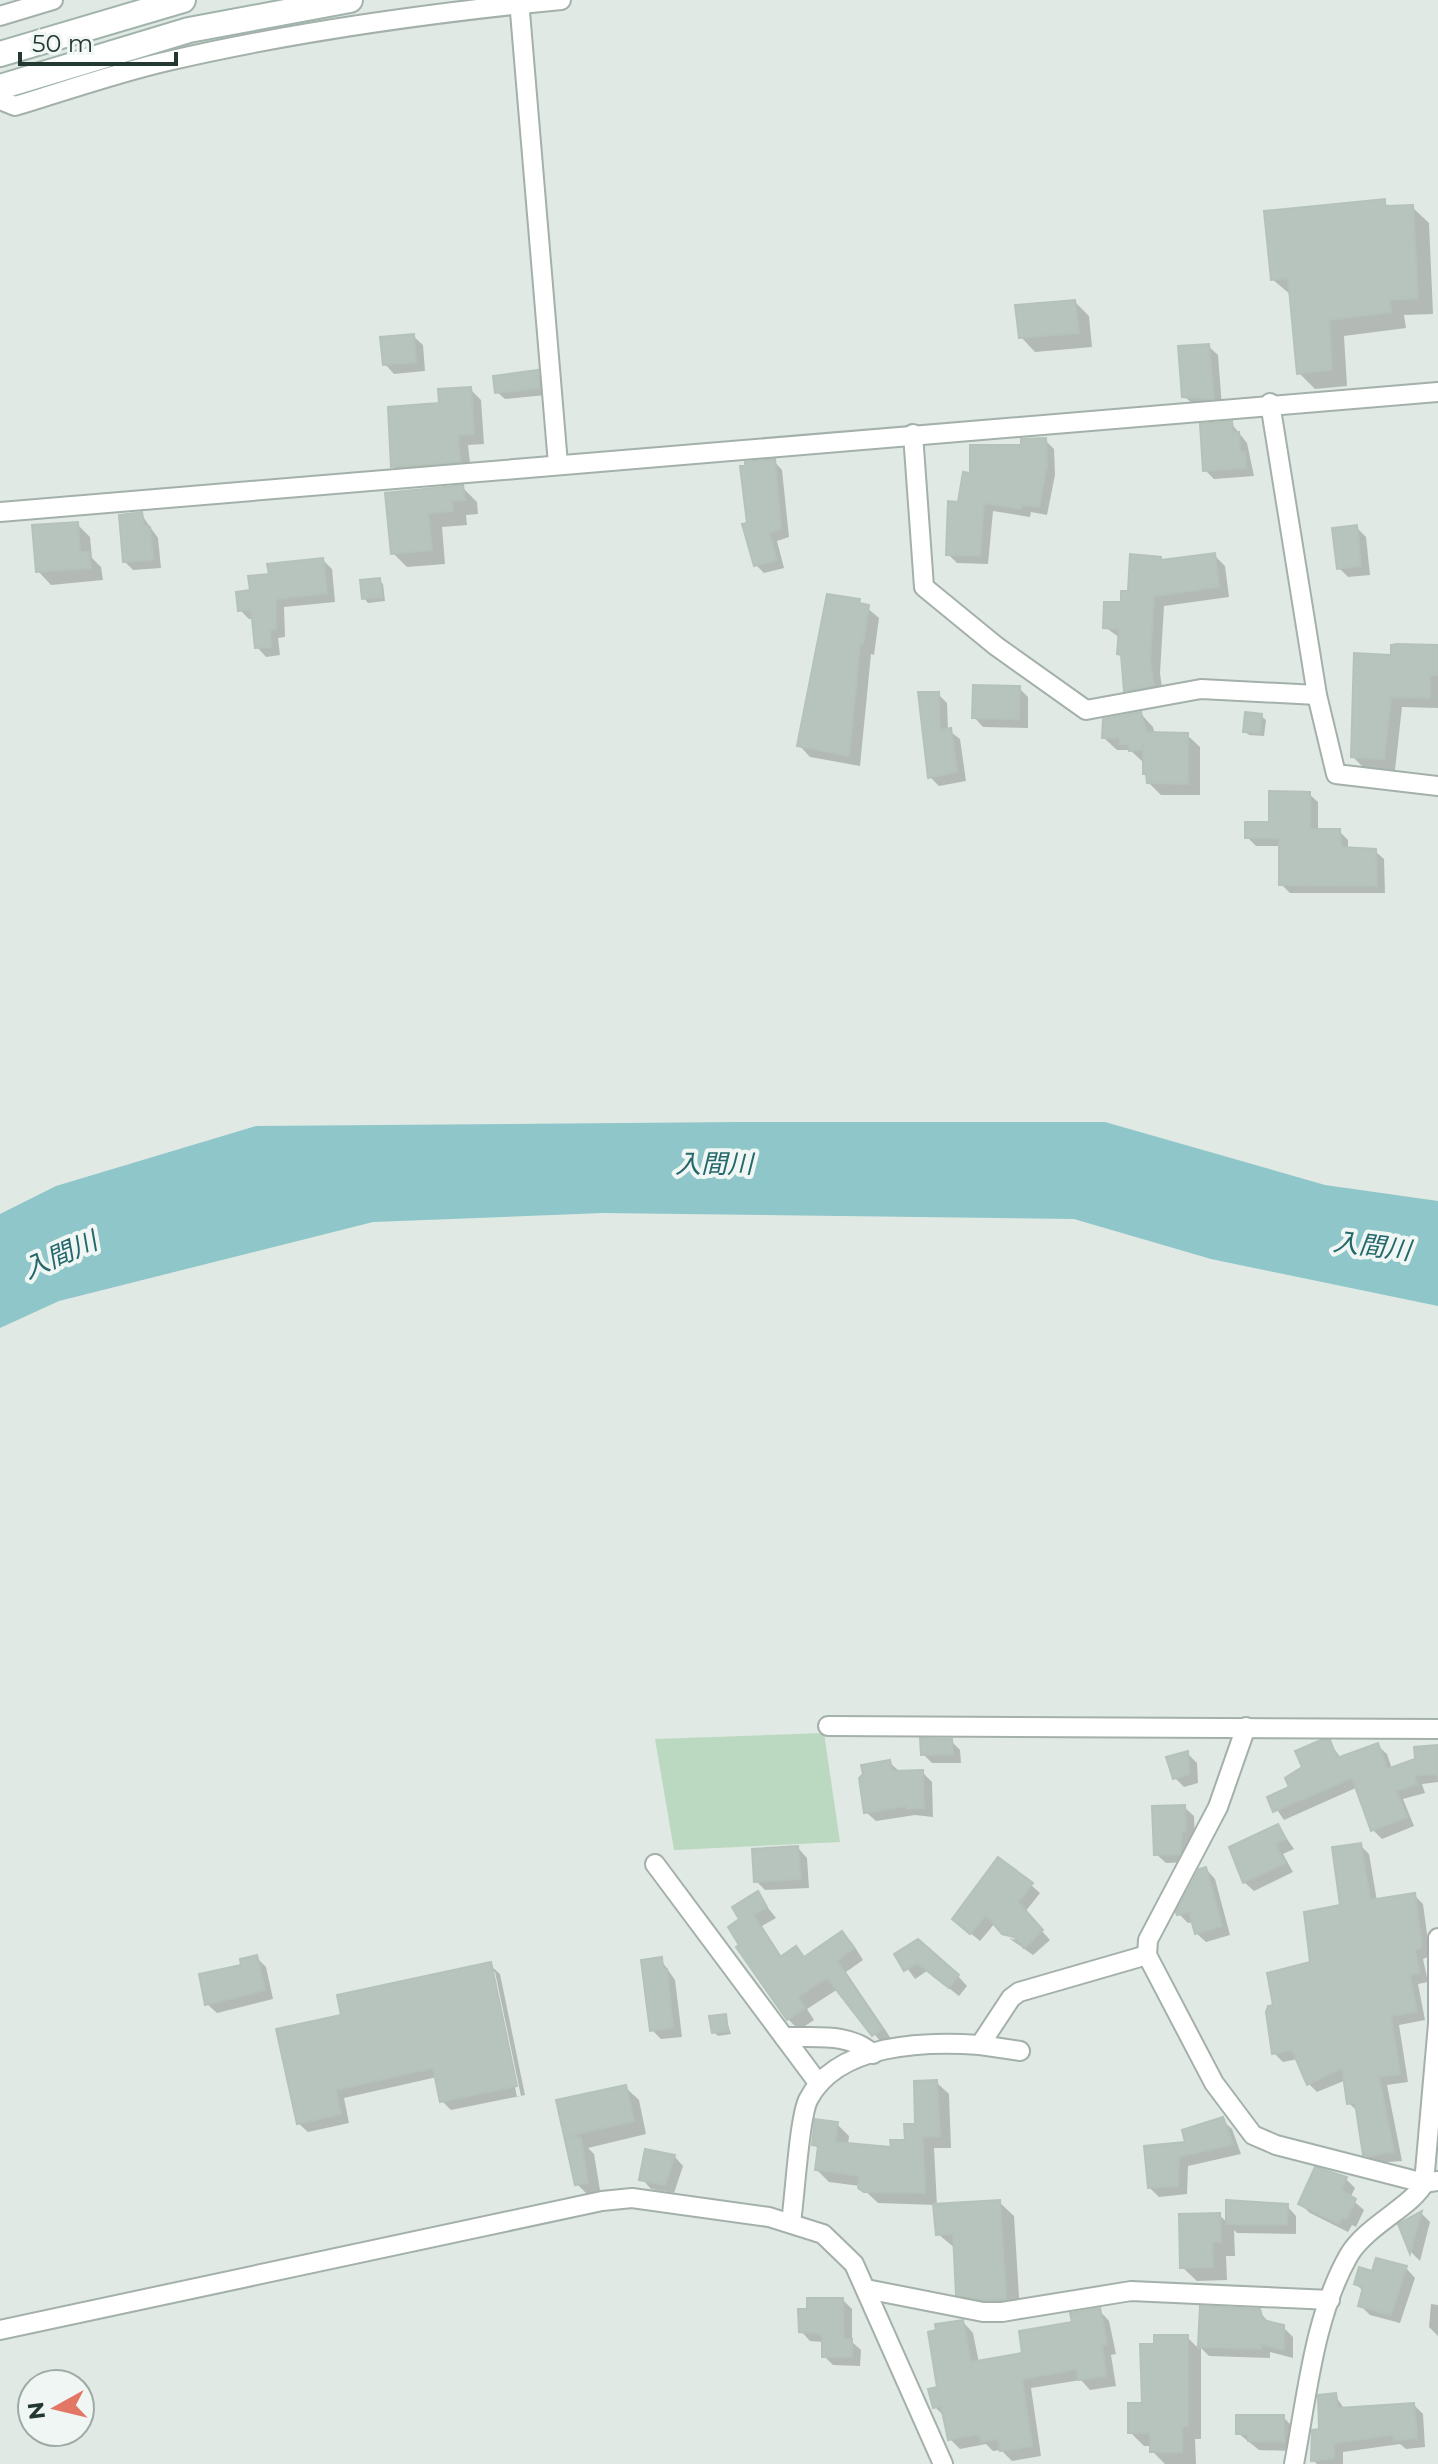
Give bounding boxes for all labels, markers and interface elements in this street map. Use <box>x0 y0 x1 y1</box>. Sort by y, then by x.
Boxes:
scale bar <box>20 16 176 66</box>
text: 50 m <box>32 29 93 58</box>
water label: 入間川 <box>675 1148 756 1180</box>
water label: 入間川 <box>18 1223 105 1285</box>
water label: 入間川 <box>1331 1225 1416 1267</box>
north arrow <box>16 2368 96 2448</box>
text: N <box>22 2400 51 2421</box>

